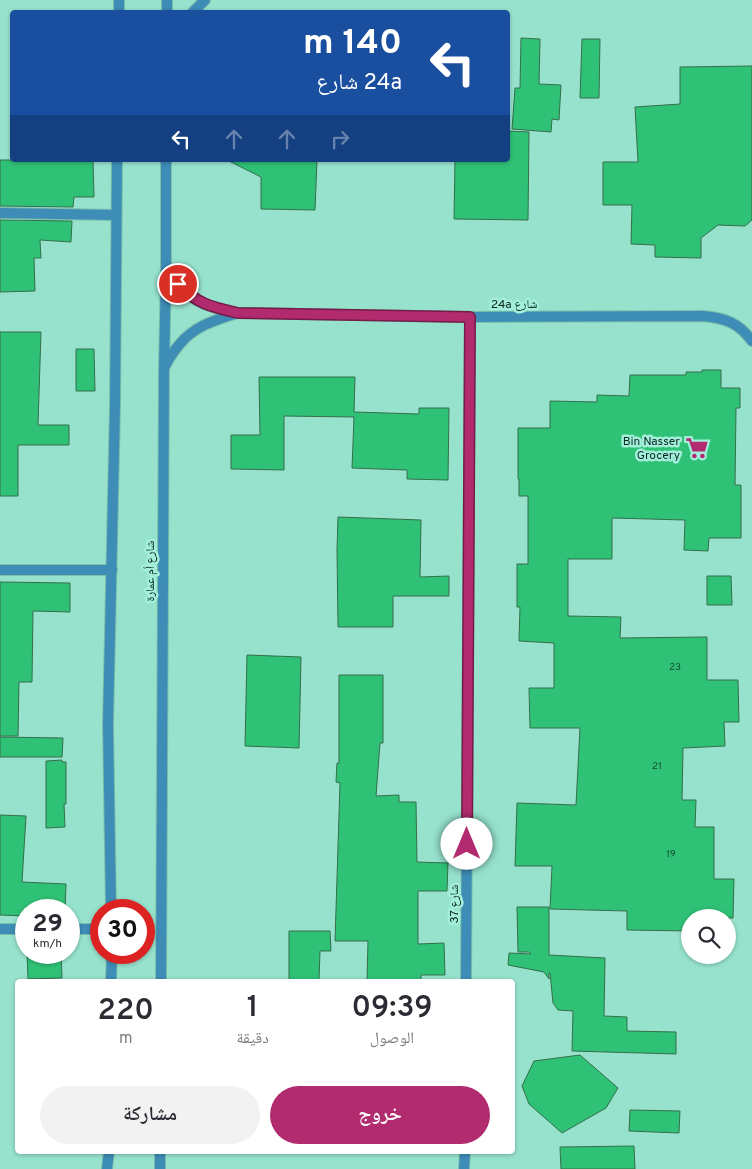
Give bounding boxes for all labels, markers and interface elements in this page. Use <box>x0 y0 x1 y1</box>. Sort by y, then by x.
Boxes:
text: 140 m <box>303 22 402 66</box>
icon: left <box>420 30 485 95</box>
text: 24a شارع <box>317 70 402 97</box>
icon: left <box>167 125 195 153</box>
icon: ahead <box>220 125 248 153</box>
icon: ahead <box>273 125 301 153</box>
icon: right <box>326 125 354 153</box>
pin <box>157 263 199 305</box>
icon: arrive <box>164 270 192 298</box>
street label: 24a شارع <box>491 297 537 313</box>
place label: Bin Nasser Grocery <box>623 434 680 464</box>
supermarket icon: Bin Nasser Grocery <box>684 435 710 461</box>
street label: شارع أم عمارة <box>143 541 159 601</box>
house number: 23 <box>669 661 681 674</box>
house number: 21 <box>652 760 662 773</box>
position arrow <box>440 817 492 869</box>
house number: 19 <box>666 848 676 861</box>
street label: شارع 37 <box>447 884 463 924</box>
speed limit sign: 30 <box>90 899 155 964</box>
text: 29 <box>32 909 63 941</box>
map controls <box>681 909 736 964</box>
button: search <box>681 909 736 964</box>
text: km/h <box>33 936 62 952</box>
text: 1 <box>247 990 259 1027</box>
text: 09:39 <box>351 990 432 1027</box>
text: 220 <box>98 993 154 1030</box>
text: m <box>119 1029 132 1049</box>
text: دقيقة <box>236 1029 269 1049</box>
text: الوصول <box>370 1029 414 1049</box>
button: مشاركة <box>40 1086 260 1144</box>
button: خروج <box>270 1086 490 1144</box>

